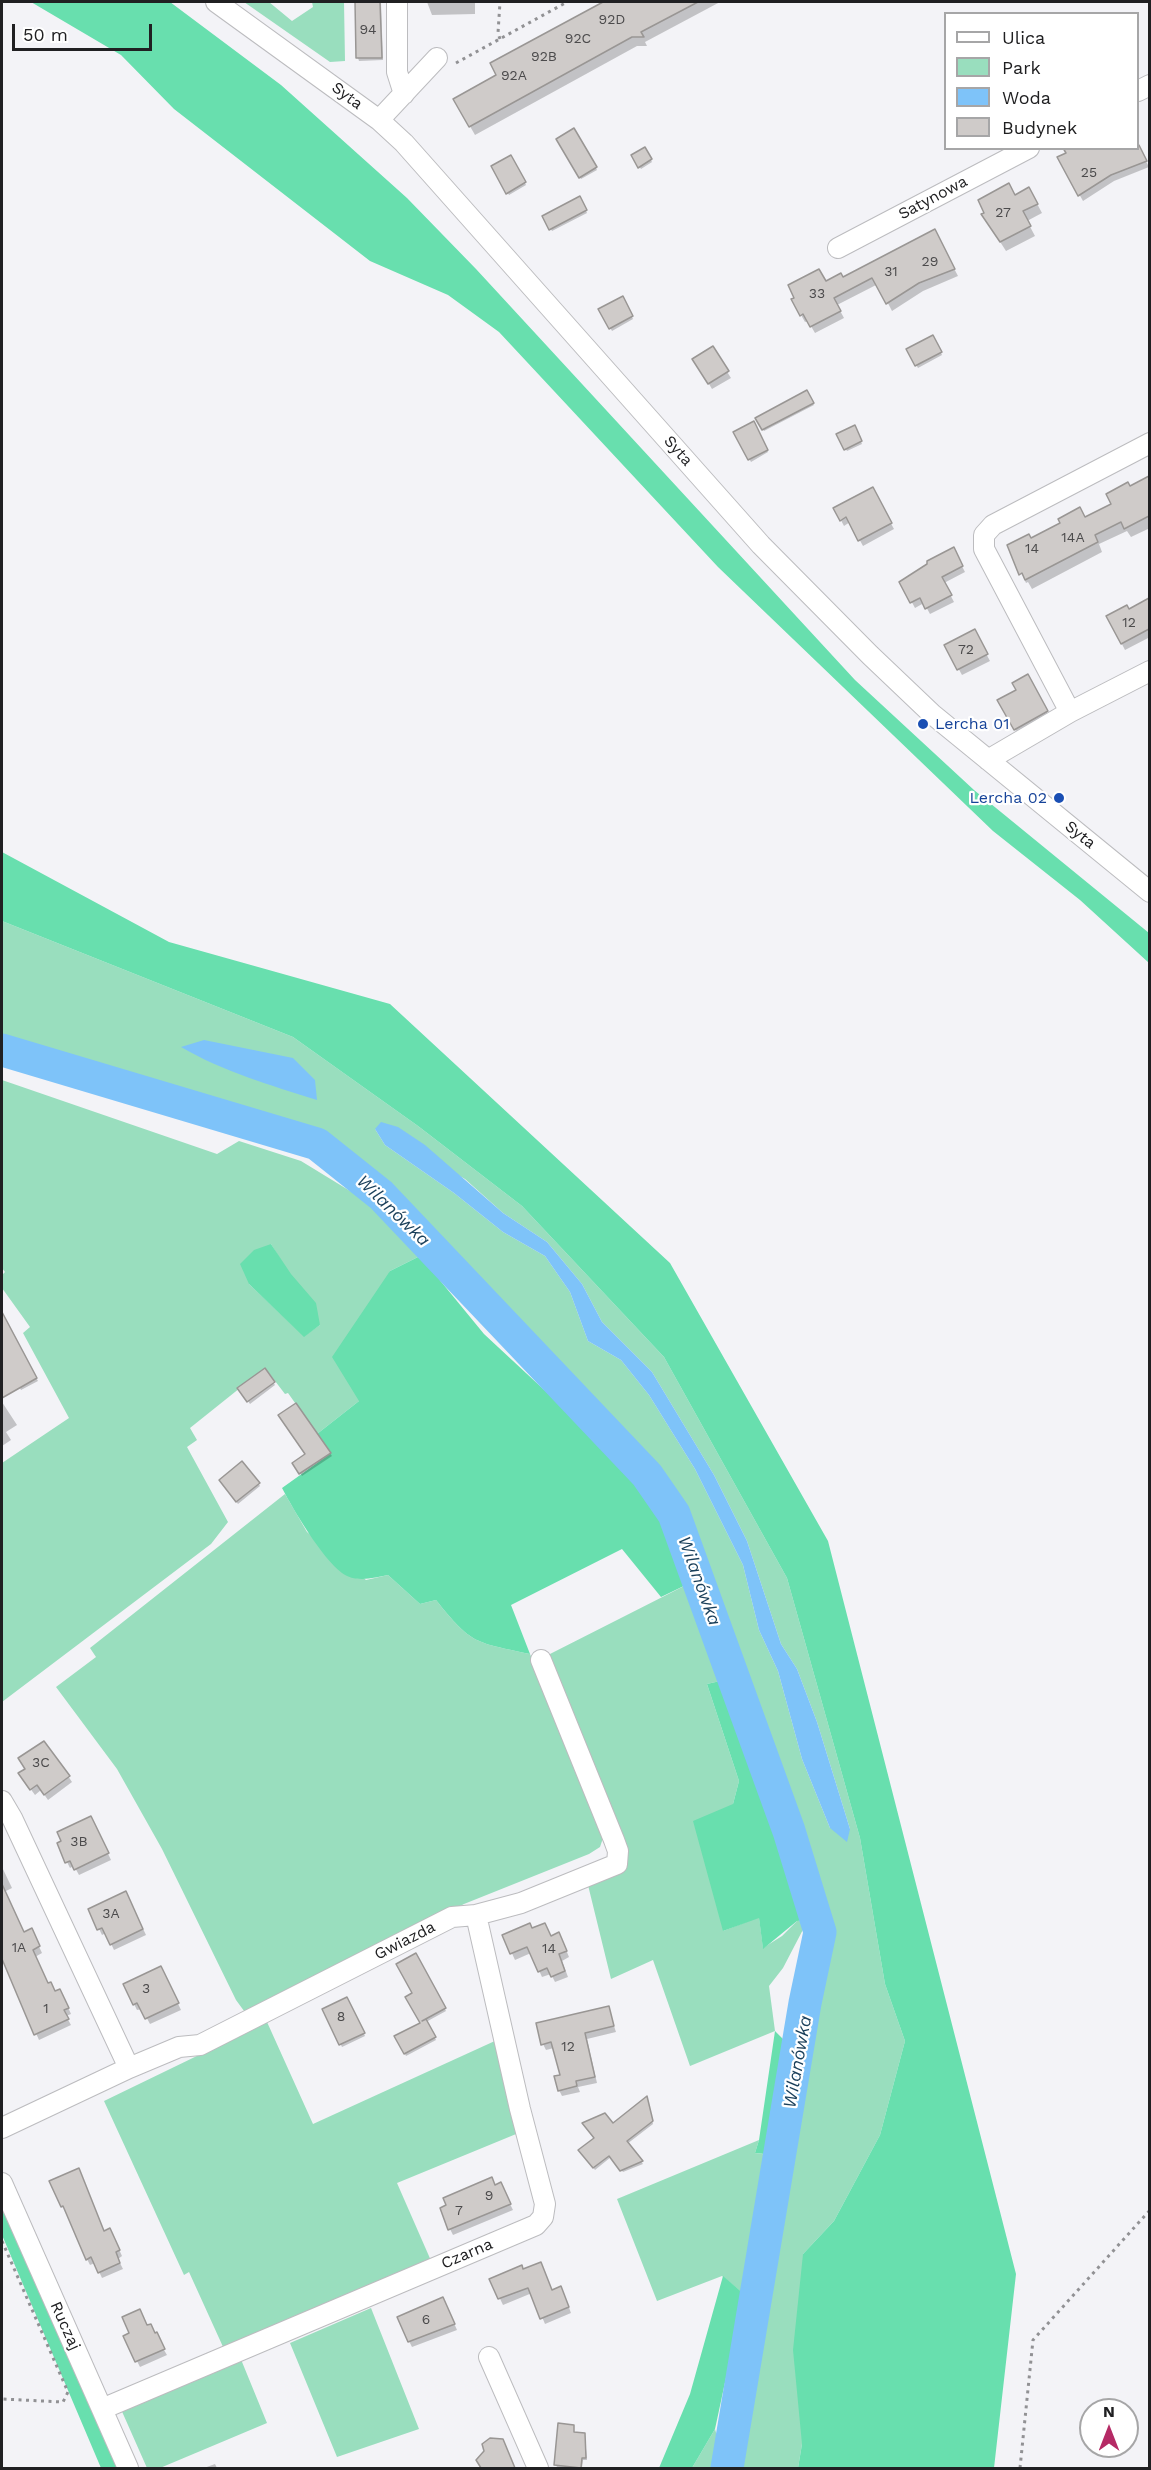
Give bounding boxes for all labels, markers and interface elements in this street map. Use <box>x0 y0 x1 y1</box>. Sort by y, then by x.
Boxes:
scale bar <box>15 12 154 50</box>
house number: 92D <box>599 12 625 28</box>
legend <box>944 12 1139 150</box>
house number: 94 <box>359 22 377 38</box>
text: 50 m <box>23 24 68 45</box>
text: Ulica <box>1002 27 1045 48</box>
house number: 92C <box>565 31 591 47</box>
house number: 92B <box>531 49 557 65</box>
text: Park <box>1002 57 1041 78</box>
house number: 92A <box>501 68 527 84</box>
street label: Syta <box>328 78 366 114</box>
text: Woda <box>1002 87 1051 108</box>
text: Budynek <box>1002 117 1077 138</box>
house number: 25 <box>1081 165 1097 181</box>
street label: Satynowa <box>895 172 971 224</box>
house number: 27 <box>995 205 1011 221</box>
house number: 29 <box>922 254 938 270</box>
house number: 31 <box>884 264 898 280</box>
house number: 33 <box>809 286 825 302</box>
street label: Syta <box>660 432 696 470</box>
house number: 14A <box>1061 530 1085 546</box>
house number: 14 <box>1025 541 1039 557</box>
house number: 12 <box>1122 615 1136 631</box>
house number: 72 <box>958 642 974 658</box>
place label: Lercha 01 <box>935 714 1009 734</box>
marker: Lercha 01 <box>916 717 930 731</box>
place label: Lercha 02 <box>970 788 1047 808</box>
marker: Lercha 02 <box>1052 791 1066 805</box>
street label: Syta <box>1061 817 1099 853</box>
water label: Wilanówka <box>352 1171 434 1251</box>
water label: Wilanówka <box>673 1533 725 1629</box>
house number: 3C <box>32 1755 50 1771</box>
house number: 3B <box>70 1834 88 1850</box>
house number: 3A <box>102 1906 120 1922</box>
street label: Gwiazda <box>371 1918 439 1964</box>
house number: 1A <box>12 1940 26 1956</box>
house number: 14 <box>542 1941 556 1957</box>
house number: 3 <box>142 1981 150 1997</box>
house number: 1 <box>43 2001 49 2017</box>
house number: 8 <box>337 2009 345 2025</box>
water label: Wilanówka <box>779 2014 817 2110</box>
house number: 12 <box>561 2039 575 2055</box>
house number: 9 <box>485 2188 493 2204</box>
house number: 7 <box>455 2203 463 2219</box>
street label: Czarna <box>438 2235 496 2273</box>
street label: Ruczaj <box>46 2299 84 2353</box>
house number: 6 <box>422 2312 430 2328</box>
north arrow <box>1079 2398 1139 2458</box>
text: N <box>1103 2402 1115 2421</box>

